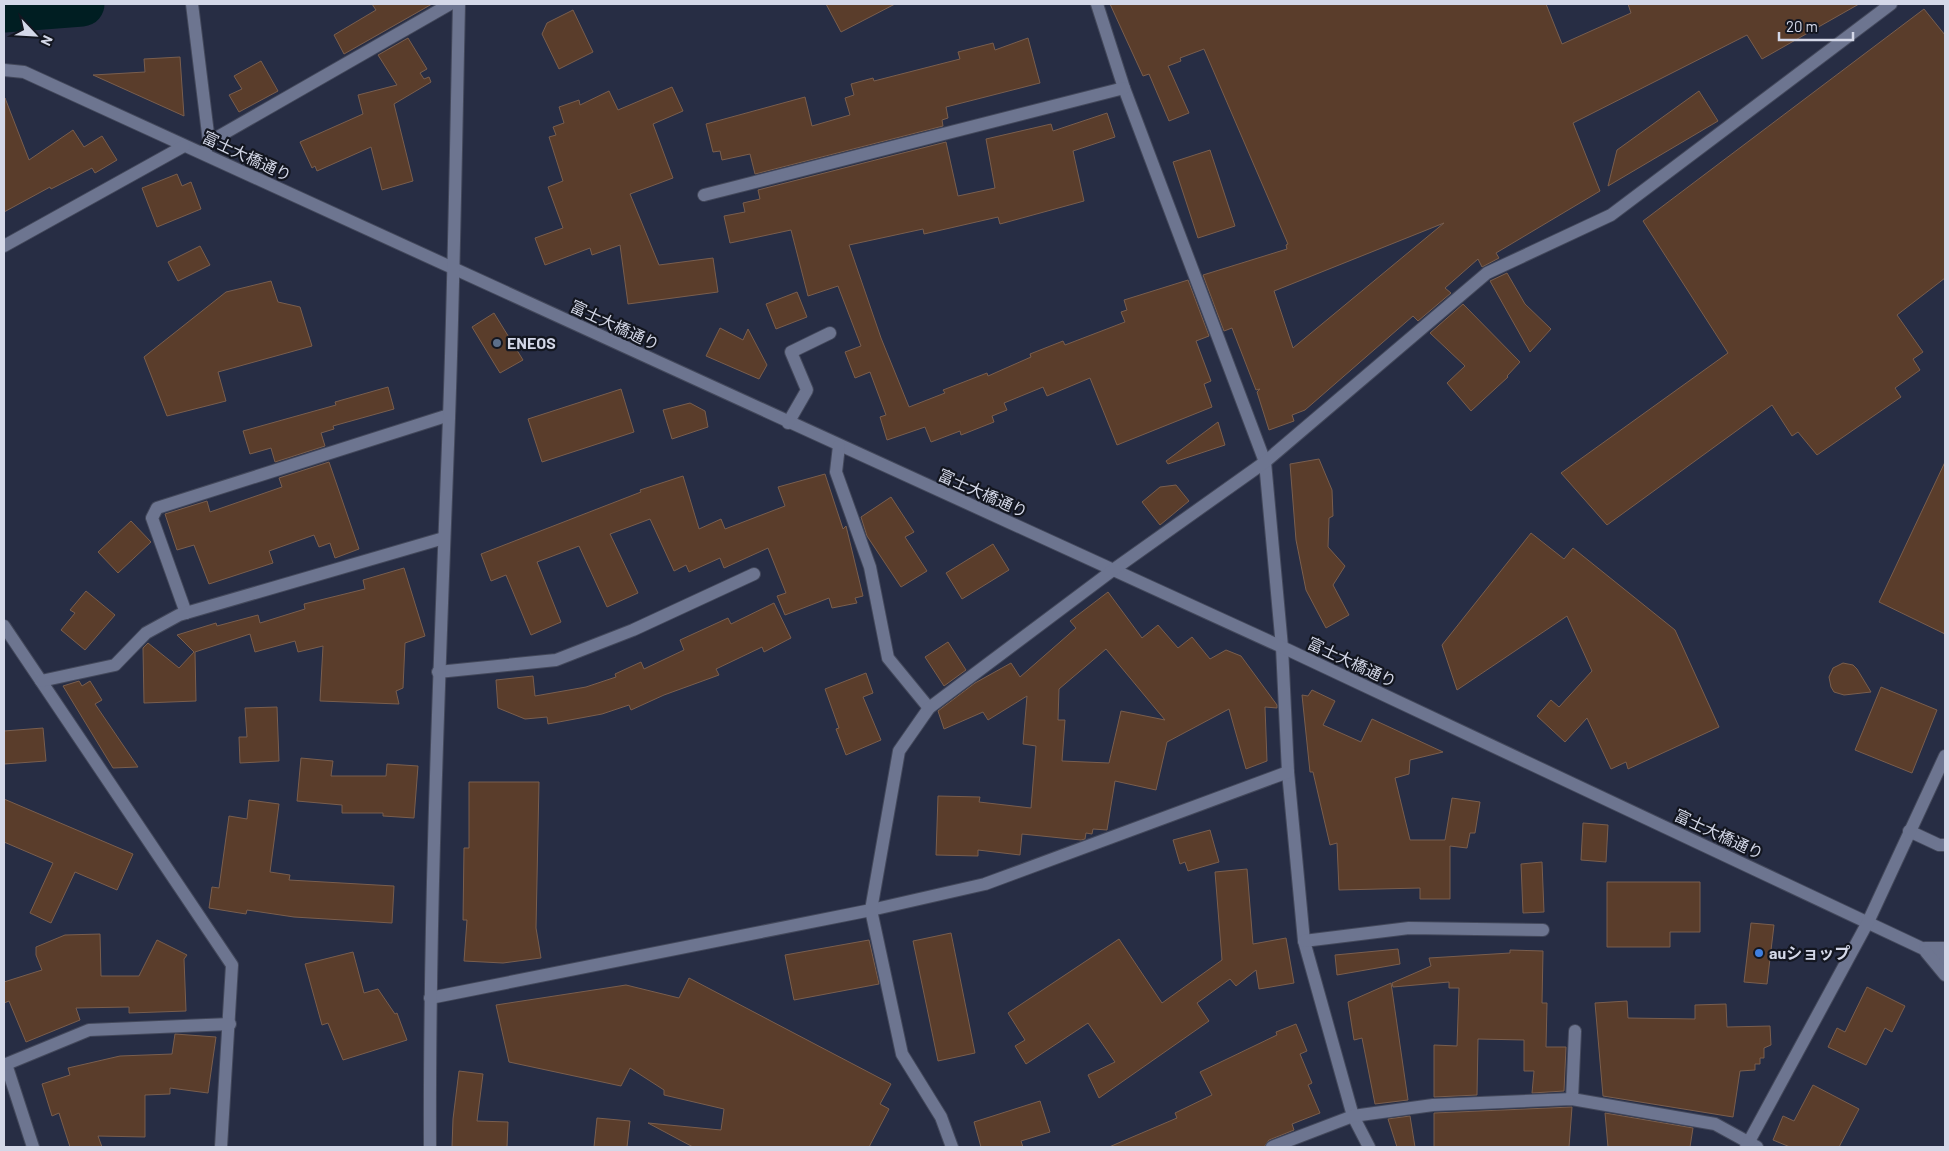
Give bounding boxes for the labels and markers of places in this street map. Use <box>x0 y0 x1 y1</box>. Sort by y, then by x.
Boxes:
place label: ENEOS <box>507 333 556 352</box>
marker: ENEOS <box>491 337 503 349</box>
place label: auショップ <box>1769 943 1850 962</box>
marker: auショップ <box>1753 947 1765 959</box>

